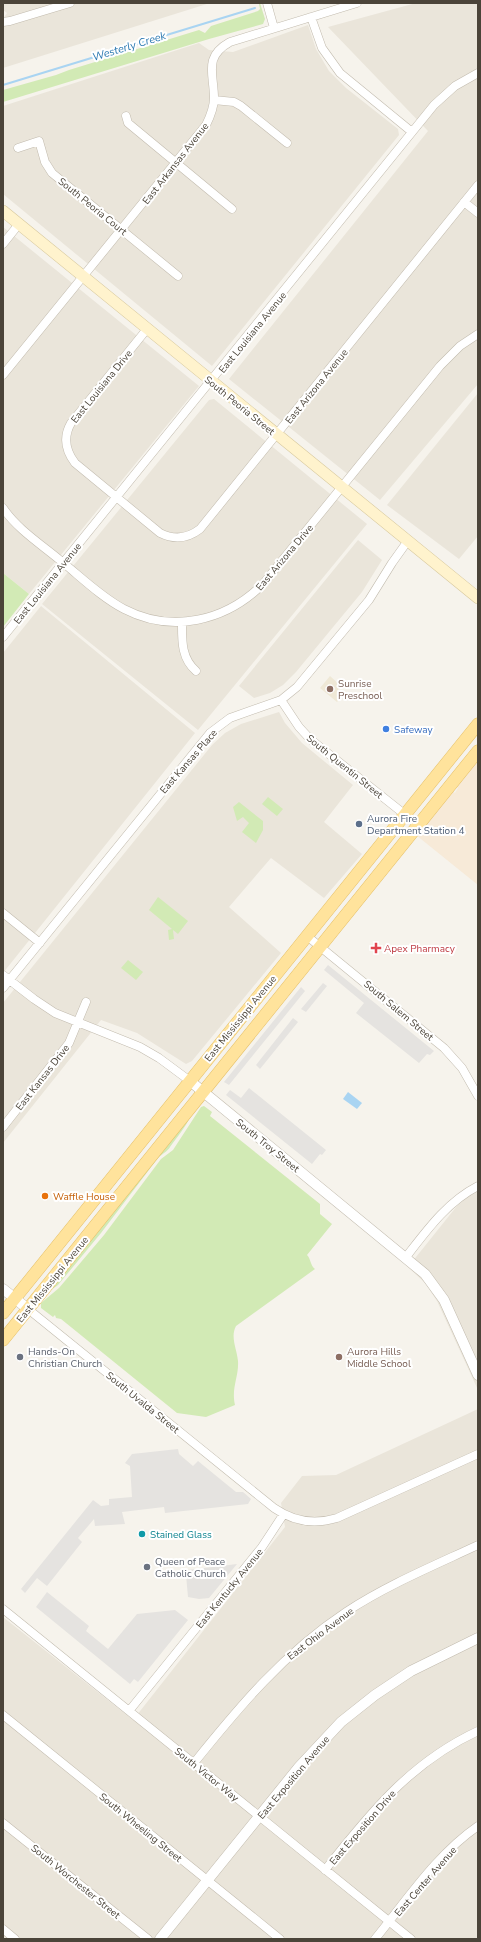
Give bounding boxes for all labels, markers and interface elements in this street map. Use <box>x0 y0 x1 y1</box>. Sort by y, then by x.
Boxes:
water label: Westerly Creek <box>91 28 168 65</box>
street label: East Arkansas Avenue <box>139 120 212 207</box>
street label: South Peoria Court <box>55 175 130 239</box>
street label: East Louisiana Avenue <box>216 289 290 376</box>
street label: East Arizona Avenue <box>282 346 351 427</box>
street label: East Louisiana Drive <box>68 347 136 426</box>
street label: South Peoria Street <box>201 373 278 439</box>
street label: East Arizona Drive <box>253 522 317 594</box>
street label: East Louisiana Avenue <box>11 540 85 627</box>
place label: Sunrise Preschool <box>338 677 382 703</box>
marker: Sunrise Preschool <box>325 684 335 694</box>
place label: Safeway <box>394 723 433 737</box>
marker: Safeway <box>381 724 391 734</box>
street label: East Kansas Place <box>157 726 221 797</box>
street label: South Quentin Street <box>303 732 386 802</box>
place label: Aurora Fire Department Station 4 <box>367 812 464 838</box>
marker: Aurora Fire Department Station 4 <box>354 819 364 829</box>
place label: Apex Pharmacy <box>384 942 456 956</box>
marker: Apex Pharmacy <box>371 943 381 953</box>
street label: East Mississippi Avenue <box>202 973 280 1065</box>
street label: South Salem Street <box>360 977 437 1044</box>
street label: East Kansas Drive <box>13 1042 73 1114</box>
street label: South Troy Street <box>233 1116 303 1176</box>
place label: Waffle House <box>53 1190 115 1204</box>
marker: Waffle House <box>40 1191 50 1201</box>
street label: East Mississippi Avenue <box>14 1234 92 1326</box>
place label: Hands-On Christian Church <box>28 1345 102 1371</box>
place label: Aurora Hills Middle School <box>347 1345 411 1371</box>
marker: Hands-On Christian Church <box>15 1352 25 1362</box>
marker: Aurora Hills Middle School <box>334 1352 344 1362</box>
street label: South Uvalda Street <box>103 1369 182 1437</box>
place label: Stained Glass <box>150 1528 212 1542</box>
marker: Stained Glass <box>137 1529 147 1539</box>
street label: East Kentucky Avenue <box>193 1546 266 1632</box>
place label: Queen of Peace Catholic Church <box>155 1555 226 1581</box>
marker: Queen of Peace Catholic Church <box>142 1562 152 1572</box>
street label: East Ohio Avenue <box>285 1604 357 1663</box>
street label: East Exposition Avenue <box>255 1733 333 1822</box>
street label: South Victor Way <box>171 1745 242 1806</box>
street label: East Exposition Drive <box>326 1787 399 1868</box>
street label: South Wheeling Street <box>96 1790 185 1866</box>
street label: South Worchester Street <box>28 1841 123 1923</box>
street label: East Center Avenue <box>392 1844 460 1920</box>

